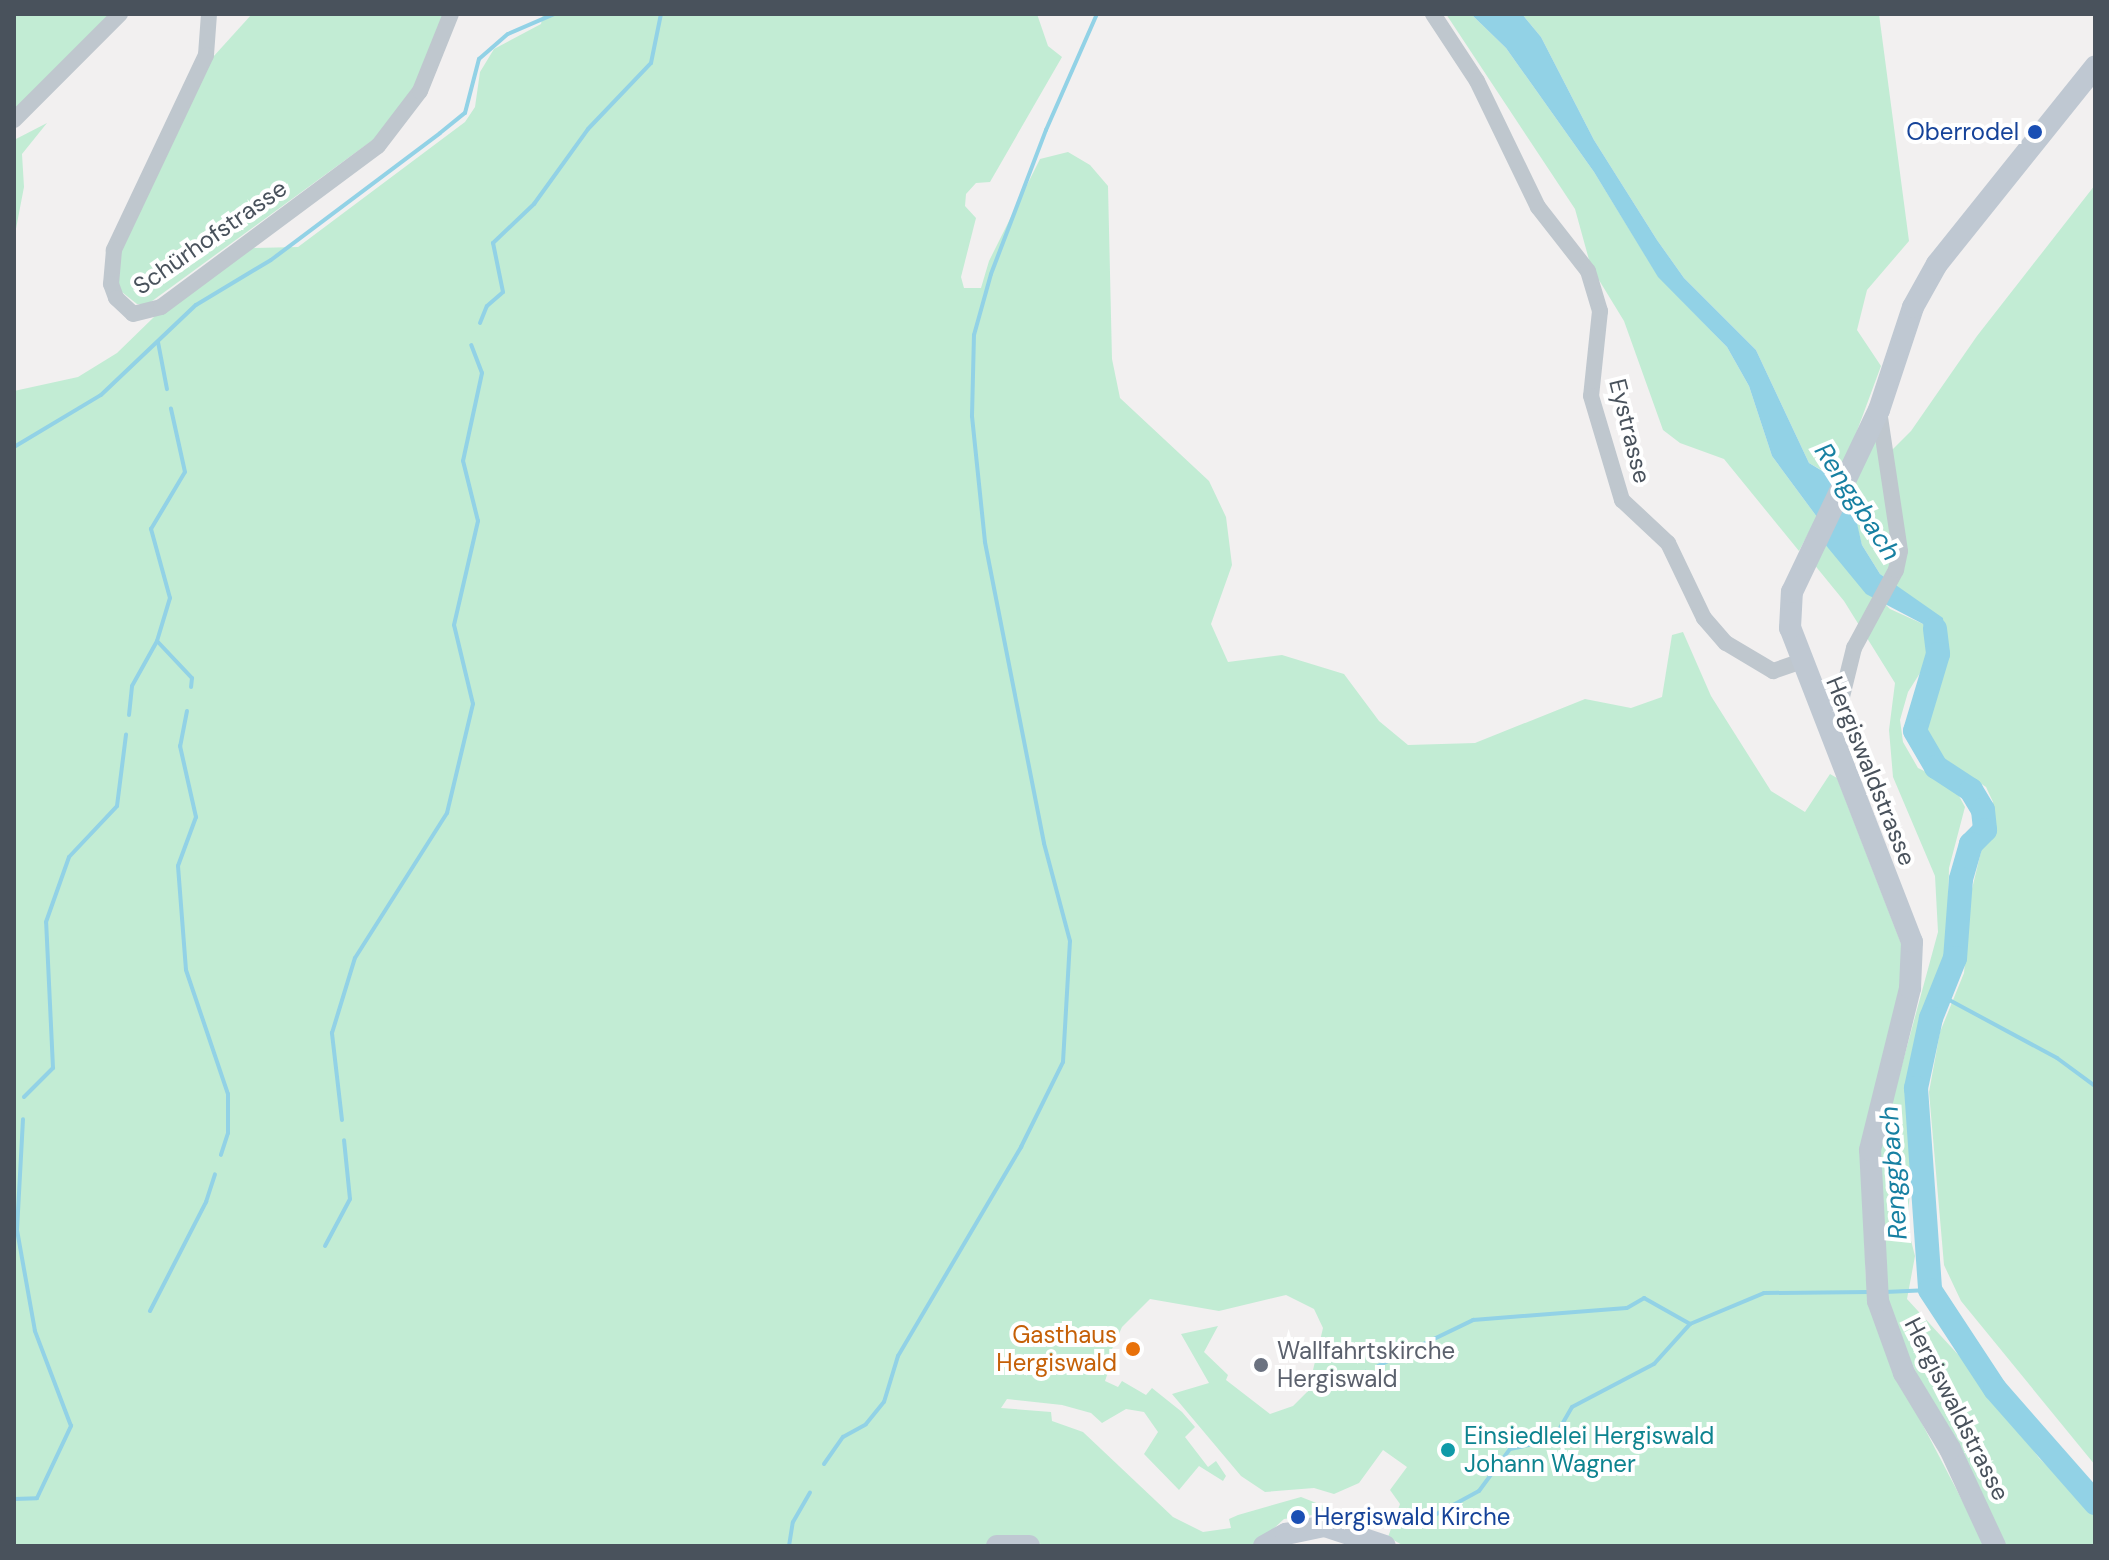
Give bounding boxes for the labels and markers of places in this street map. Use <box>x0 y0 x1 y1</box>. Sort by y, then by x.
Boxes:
place label: Oberrodel <box>1906 118 2019 146</box>
marker: Oberrodel <box>2026 123 2044 141</box>
place label: Gasthaus Hergiswald <box>996 1321 1117 1377</box>
place label: Wallfahrtskirche Hergiswald <box>1277 1337 1455 1393</box>
marker: Gasthaus Hergiswald <box>1124 1340 1142 1358</box>
marker: Wallfahrtskirche Hergiswald <box>1252 1356 1270 1374</box>
place label: Einsiedlelei Hergiswald Johann Wagner <box>1464 1422 1714 1478</box>
marker: Einsiedlelei Hergiswald Johann Wagner <box>1439 1441 1457 1459</box>
place label: Hergiswald Kirche <box>1314 1503 1510 1531</box>
marker: Hergiswald Kirche <box>1289 1508 1307 1526</box>

